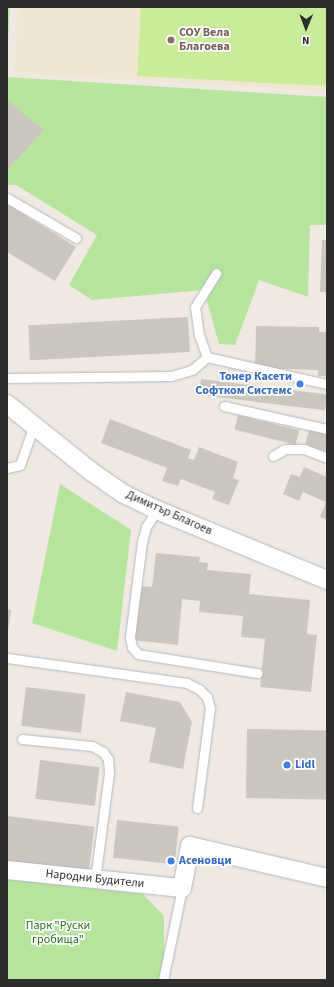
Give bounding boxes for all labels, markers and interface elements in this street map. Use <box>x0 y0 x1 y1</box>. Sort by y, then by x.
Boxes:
north arrow <box>286 8 326 48</box>
place label: СОУ Вела Благоева <box>179 26 230 54</box>
text: N <box>302 33 310 48</box>
marker: СОУ Вела Благоева <box>166 35 176 45</box>
place label: Тонер Касети Софтком Системс <box>195 370 292 398</box>
marker: Тонер Касети Софтком Системс <box>295 379 305 389</box>
street label: Димитър Благоев <box>124 488 214 538</box>
place label: Lidl <box>295 758 315 772</box>
marker: Lidl <box>282 760 292 770</box>
place label: Асеновци <box>179 854 231 868</box>
marker: Асеновци <box>166 856 176 866</box>
street label: Народни Будители <box>45 867 145 891</box>
park label: Парк "Руски гробища" <box>26 919 90 947</box>

